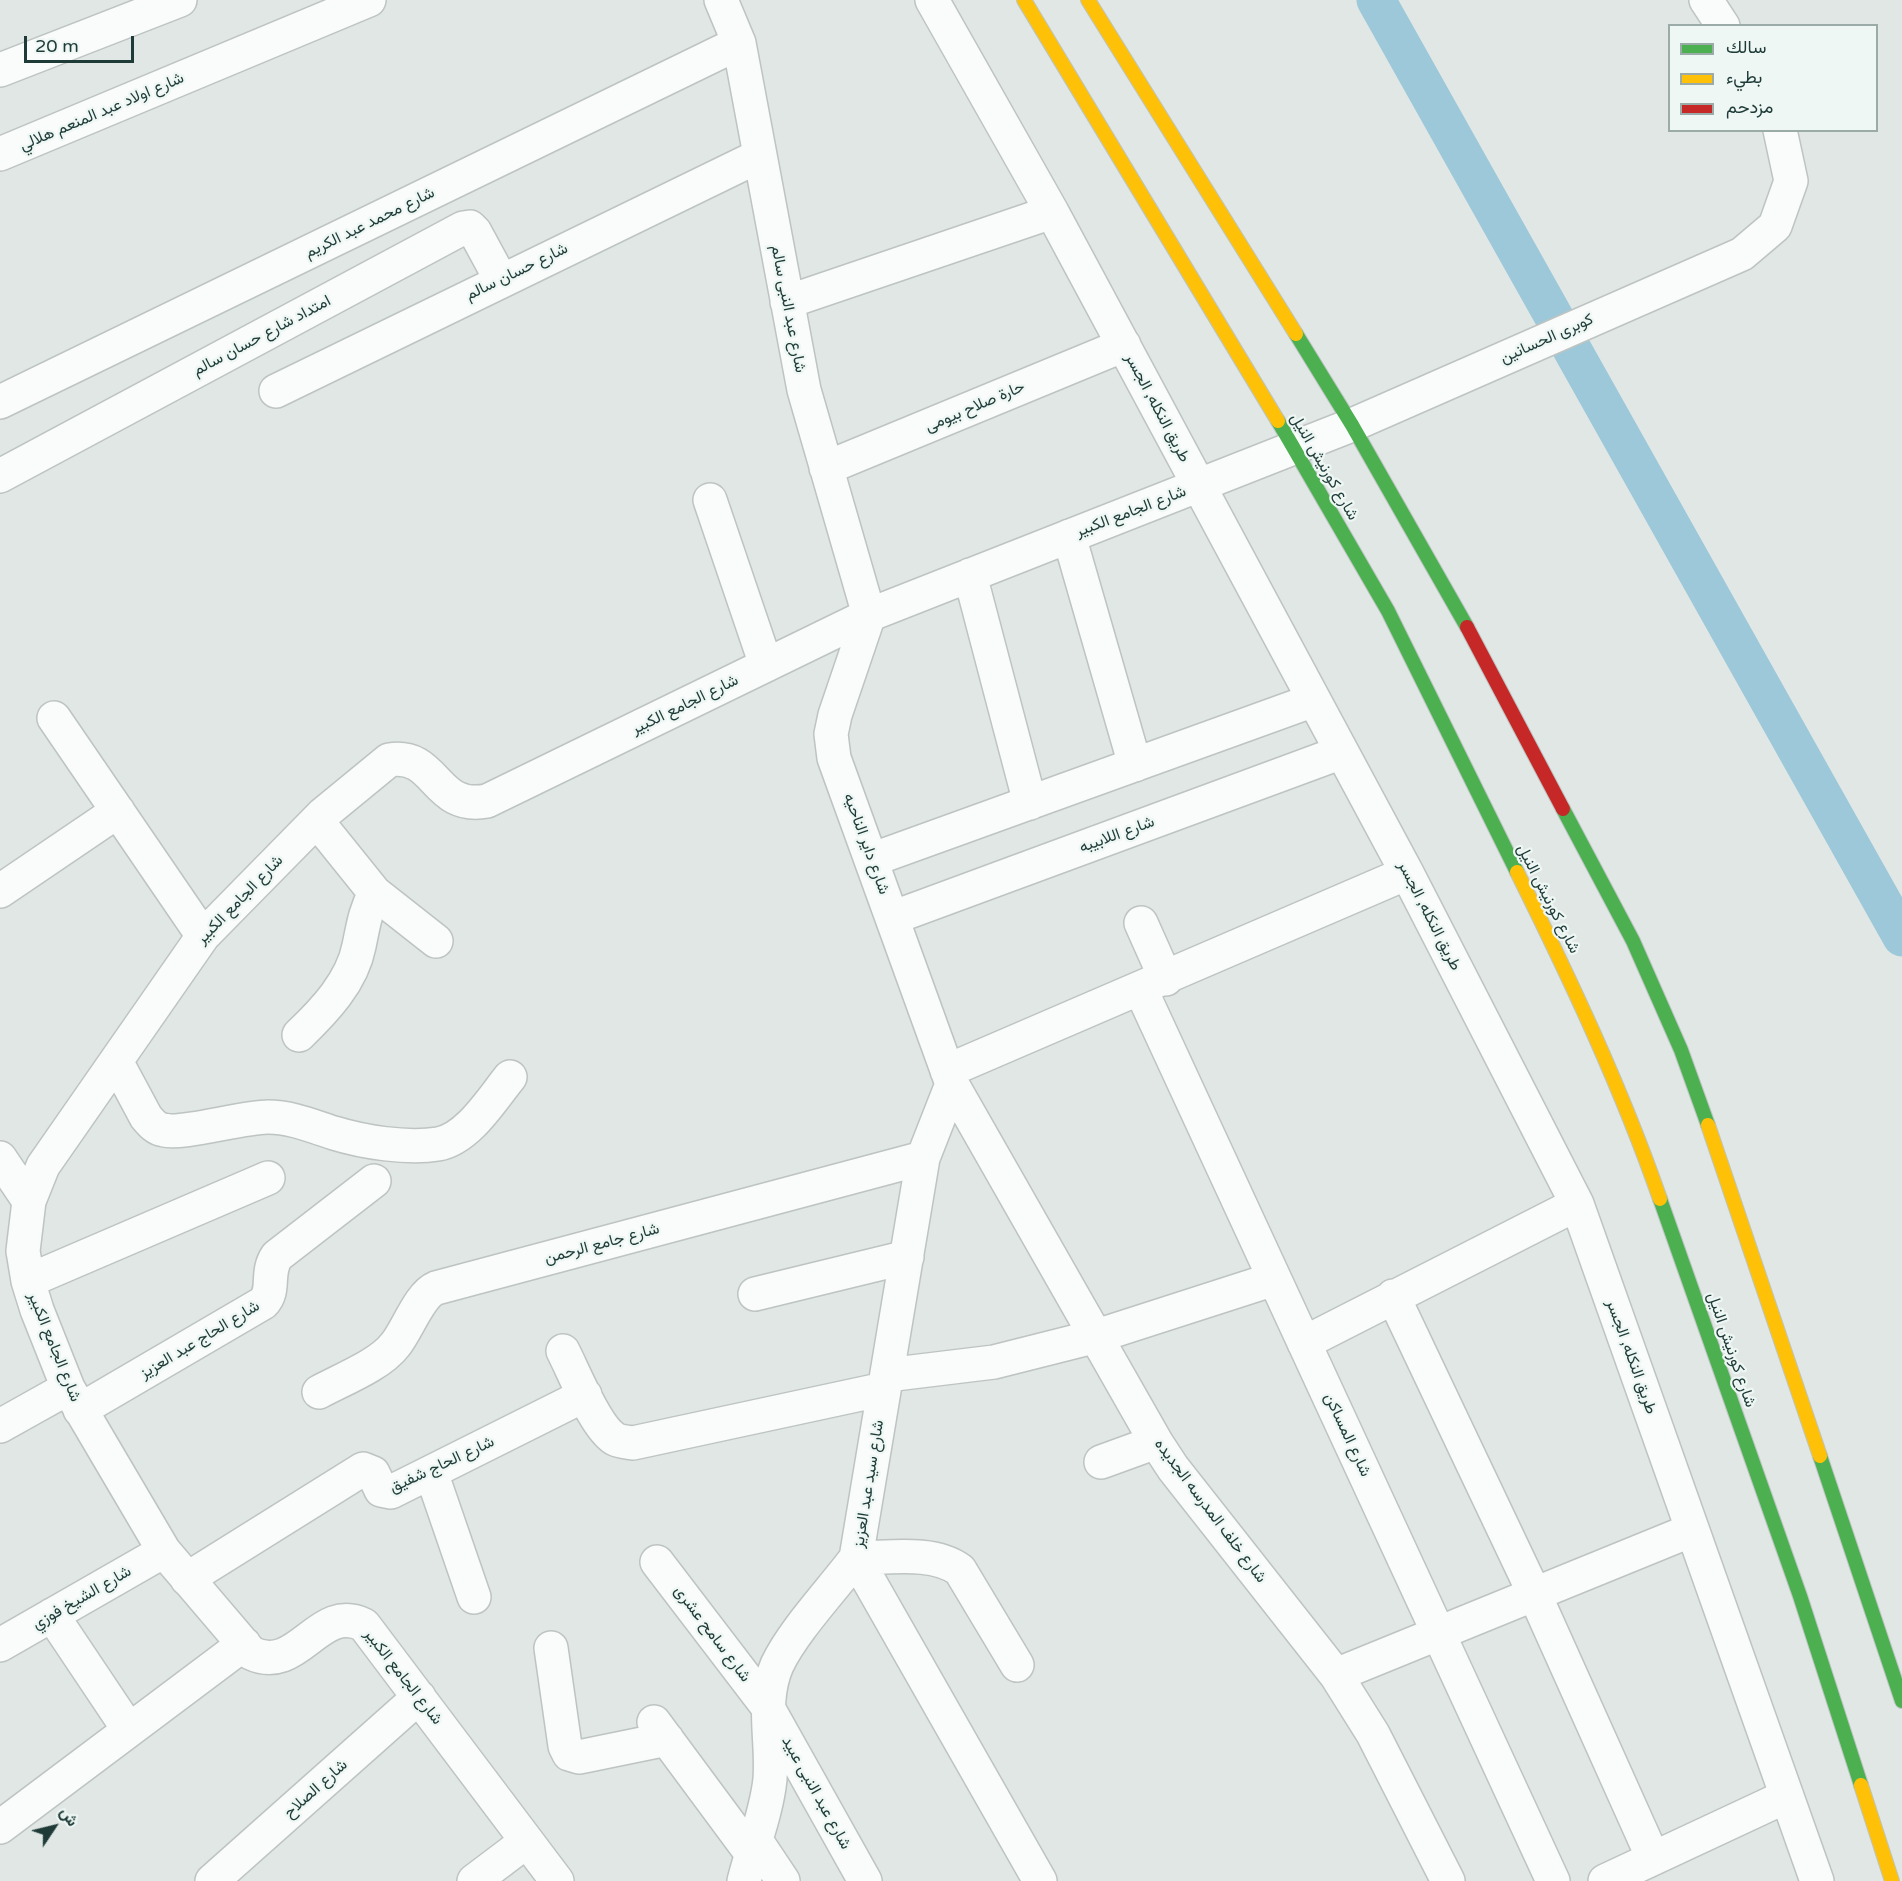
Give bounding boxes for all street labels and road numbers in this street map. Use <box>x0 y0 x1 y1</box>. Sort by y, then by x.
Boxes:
street label: شارع اولاد عبد المنعم هلالي <box>17 69 187 155</box>
street label: شارع محمد عبد الكريم <box>302 183 438 263</box>
street label: شارع حسان سالم <box>463 239 571 305</box>
street label: شارع عبد النبى سالم <box>766 243 810 375</box>
street label: امتداد شارع حسان سالم <box>190 292 334 380</box>
street label: كوبرى الحسانين <box>1497 310 1597 368</box>
street label: طريق النكله, الجسر <box>1120 350 1194 466</box>
street label: حارة صلاح بيومى <box>922 377 1028 437</box>
street label: شارع كورنيش النيل <box>1286 410 1362 524</box>
street label: شارع الجامع الكبير <box>1073 482 1189 542</box>
street label: شارع الجامع الكبير <box>628 671 742 739</box>
street label: شارع داير الناحيه <box>839 791 893 897</box>
street label: شارع اللابيبه <box>1077 813 1157 857</box>
street label: شارع كورنيش النيل <box>1512 841 1584 957</box>
street label: شارع الجامع الكبير <box>193 851 287 949</box>
street label: طريق النكله, الجسر <box>1393 858 1465 974</box>
street label: شارع جامع الرحمن <box>542 1219 662 1269</box>
street label: شارع الجامع الكبير <box>23 1289 85 1405</box>
street label: شارع كورنيش النيل <box>1702 1290 1760 1410</box>
street label: شارع الحاج عبد العزيز <box>137 1297 263 1383</box>
street label: طريق النكله, الجسر <box>1601 1297 1661 1417</box>
street label: شارع المساكن <box>1319 1390 1375 1480</box>
street label: شارع سيد عبد العزيز <box>849 1419 889 1549</box>
street label: شارع الحاج شفيق <box>387 1432 497 1498</box>
street label: شارع خلف المدرسه الجديده <box>1150 1435 1270 1587</box>
street label: شارع الشيخ فوزي <box>29 1562 135 1634</box>
street label: شارع سامح عشرى <box>669 1582 755 1686</box>
street label: شارع الجامع الكبير <box>360 1625 446 1729</box>
street label: شارع عبد النبى عبيد <box>777 1733 855 1853</box>
street label: شارع الصلاح <box>280 1756 352 1822</box>

